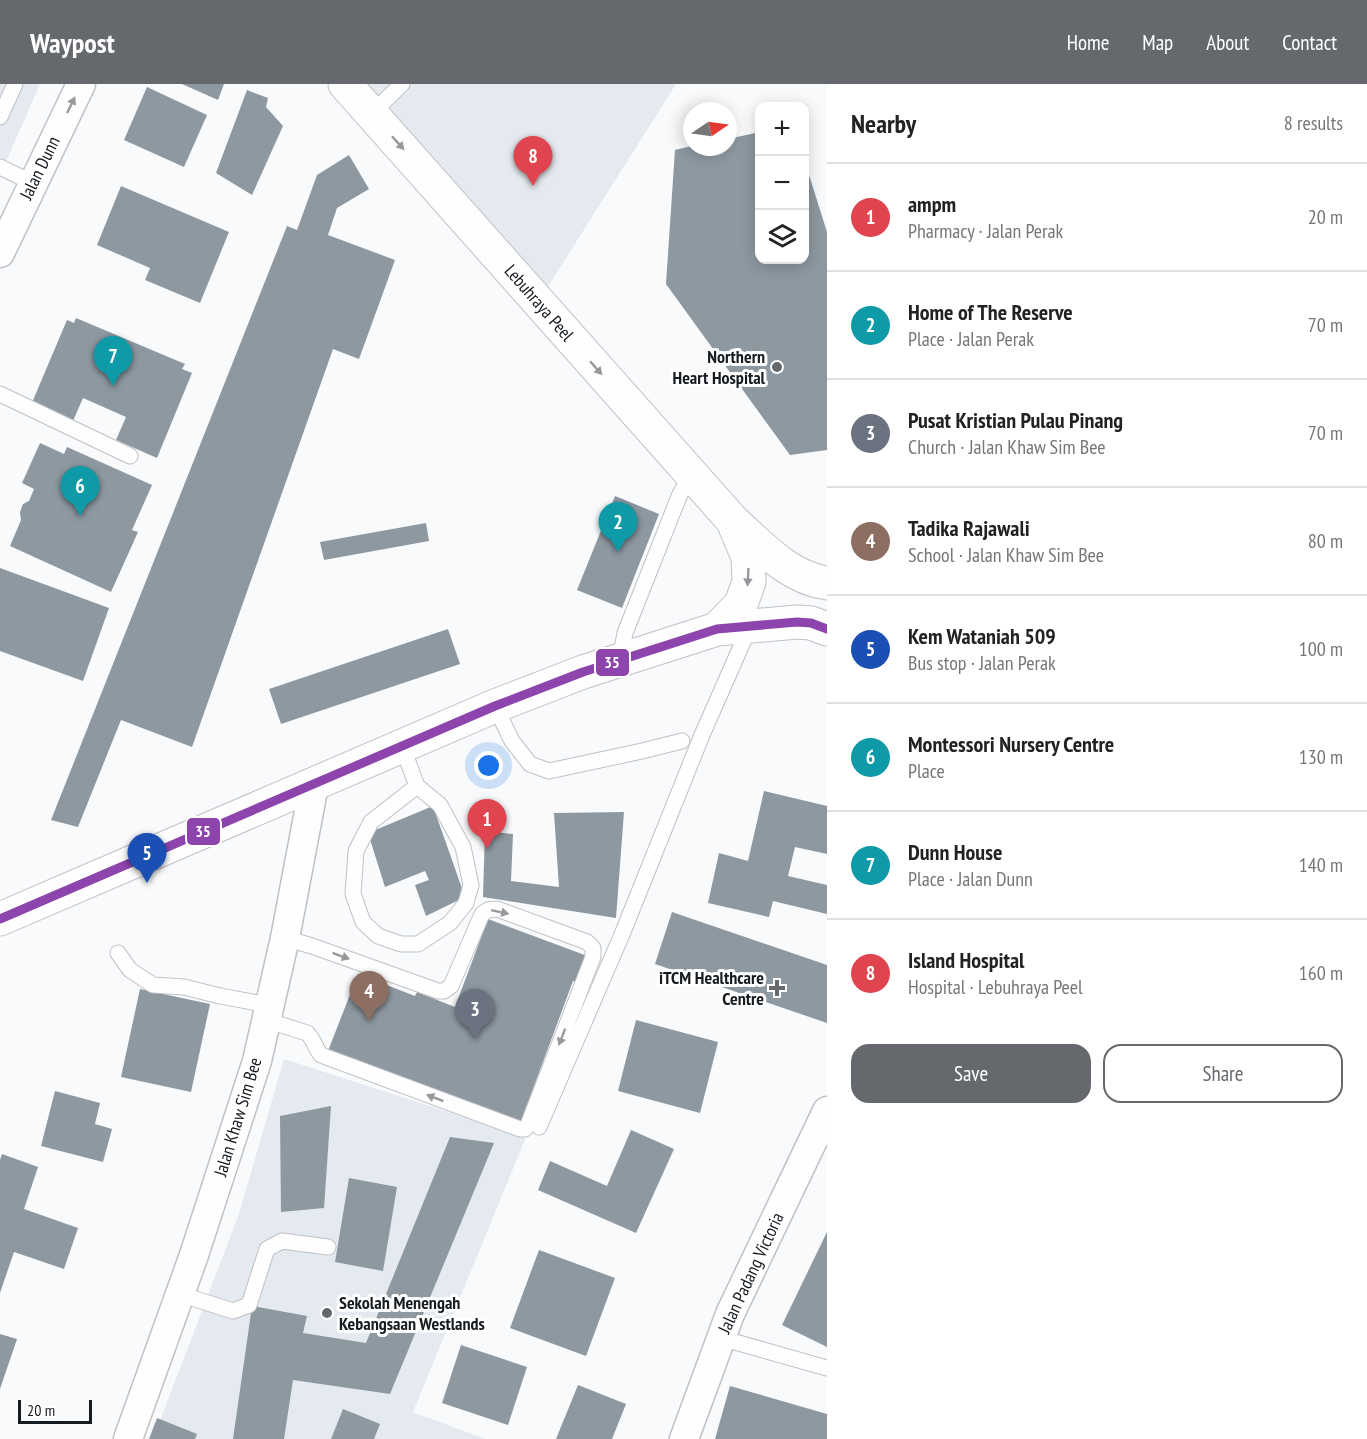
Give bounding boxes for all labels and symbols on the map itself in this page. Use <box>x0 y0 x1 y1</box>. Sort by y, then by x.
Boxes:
one-way arrow <box>66 97 75 114</box>
north arrow <box>683 102 737 156</box>
street label: Jalan Dunn <box>14 132 65 204</box>
one-way arrow <box>391 135 404 150</box>
pin: 8 <box>514 136 552 186</box>
street label: Lebuhraya Peel <box>500 260 579 346</box>
pin: 7 <box>94 336 132 386</box>
place label: Northern Heart Hospital <box>673 345 766 389</box>
one-way arrow <box>589 360 602 375</box>
marker: Northern Heart Hospital <box>770 360 784 374</box>
pin: 6 <box>60 466 100 516</box>
pin: 2 <box>598 502 638 552</box>
one-way arrow <box>743 567 752 586</box>
line badge: 35 <box>595 648 630 677</box>
text: 35 <box>604 652 620 672</box>
your location <box>474 751 503 780</box>
pin: 1 <box>468 800 506 849</box>
line badge: 35 <box>186 817 221 846</box>
text: 35 <box>195 821 211 841</box>
pin: 5 <box>128 834 166 883</box>
one-way arrow <box>491 908 510 917</box>
one-way arrow <box>332 951 350 961</box>
place label: iTCM Healthcare Centre <box>659 966 764 1010</box>
pin: 4 <box>350 972 388 1021</box>
marker: iTCM Healthcare Centre <box>768 979 786 997</box>
pin: 3 <box>456 990 494 1039</box>
one-way arrow <box>557 1028 567 1046</box>
street label: Jalan Khaw Sim Bee <box>208 1055 267 1180</box>
one-way arrow <box>426 1092 444 1102</box>
street label: Jalan Padang Victoria <box>712 1209 789 1338</box>
place label: Sekolah Menengah Kebangsaan Westlands <box>339 1291 485 1335</box>
marker: Sekolah Menengah Kebangsaan Westlands <box>320 1306 334 1320</box>
scale bar <box>18 1397 92 1424</box>

